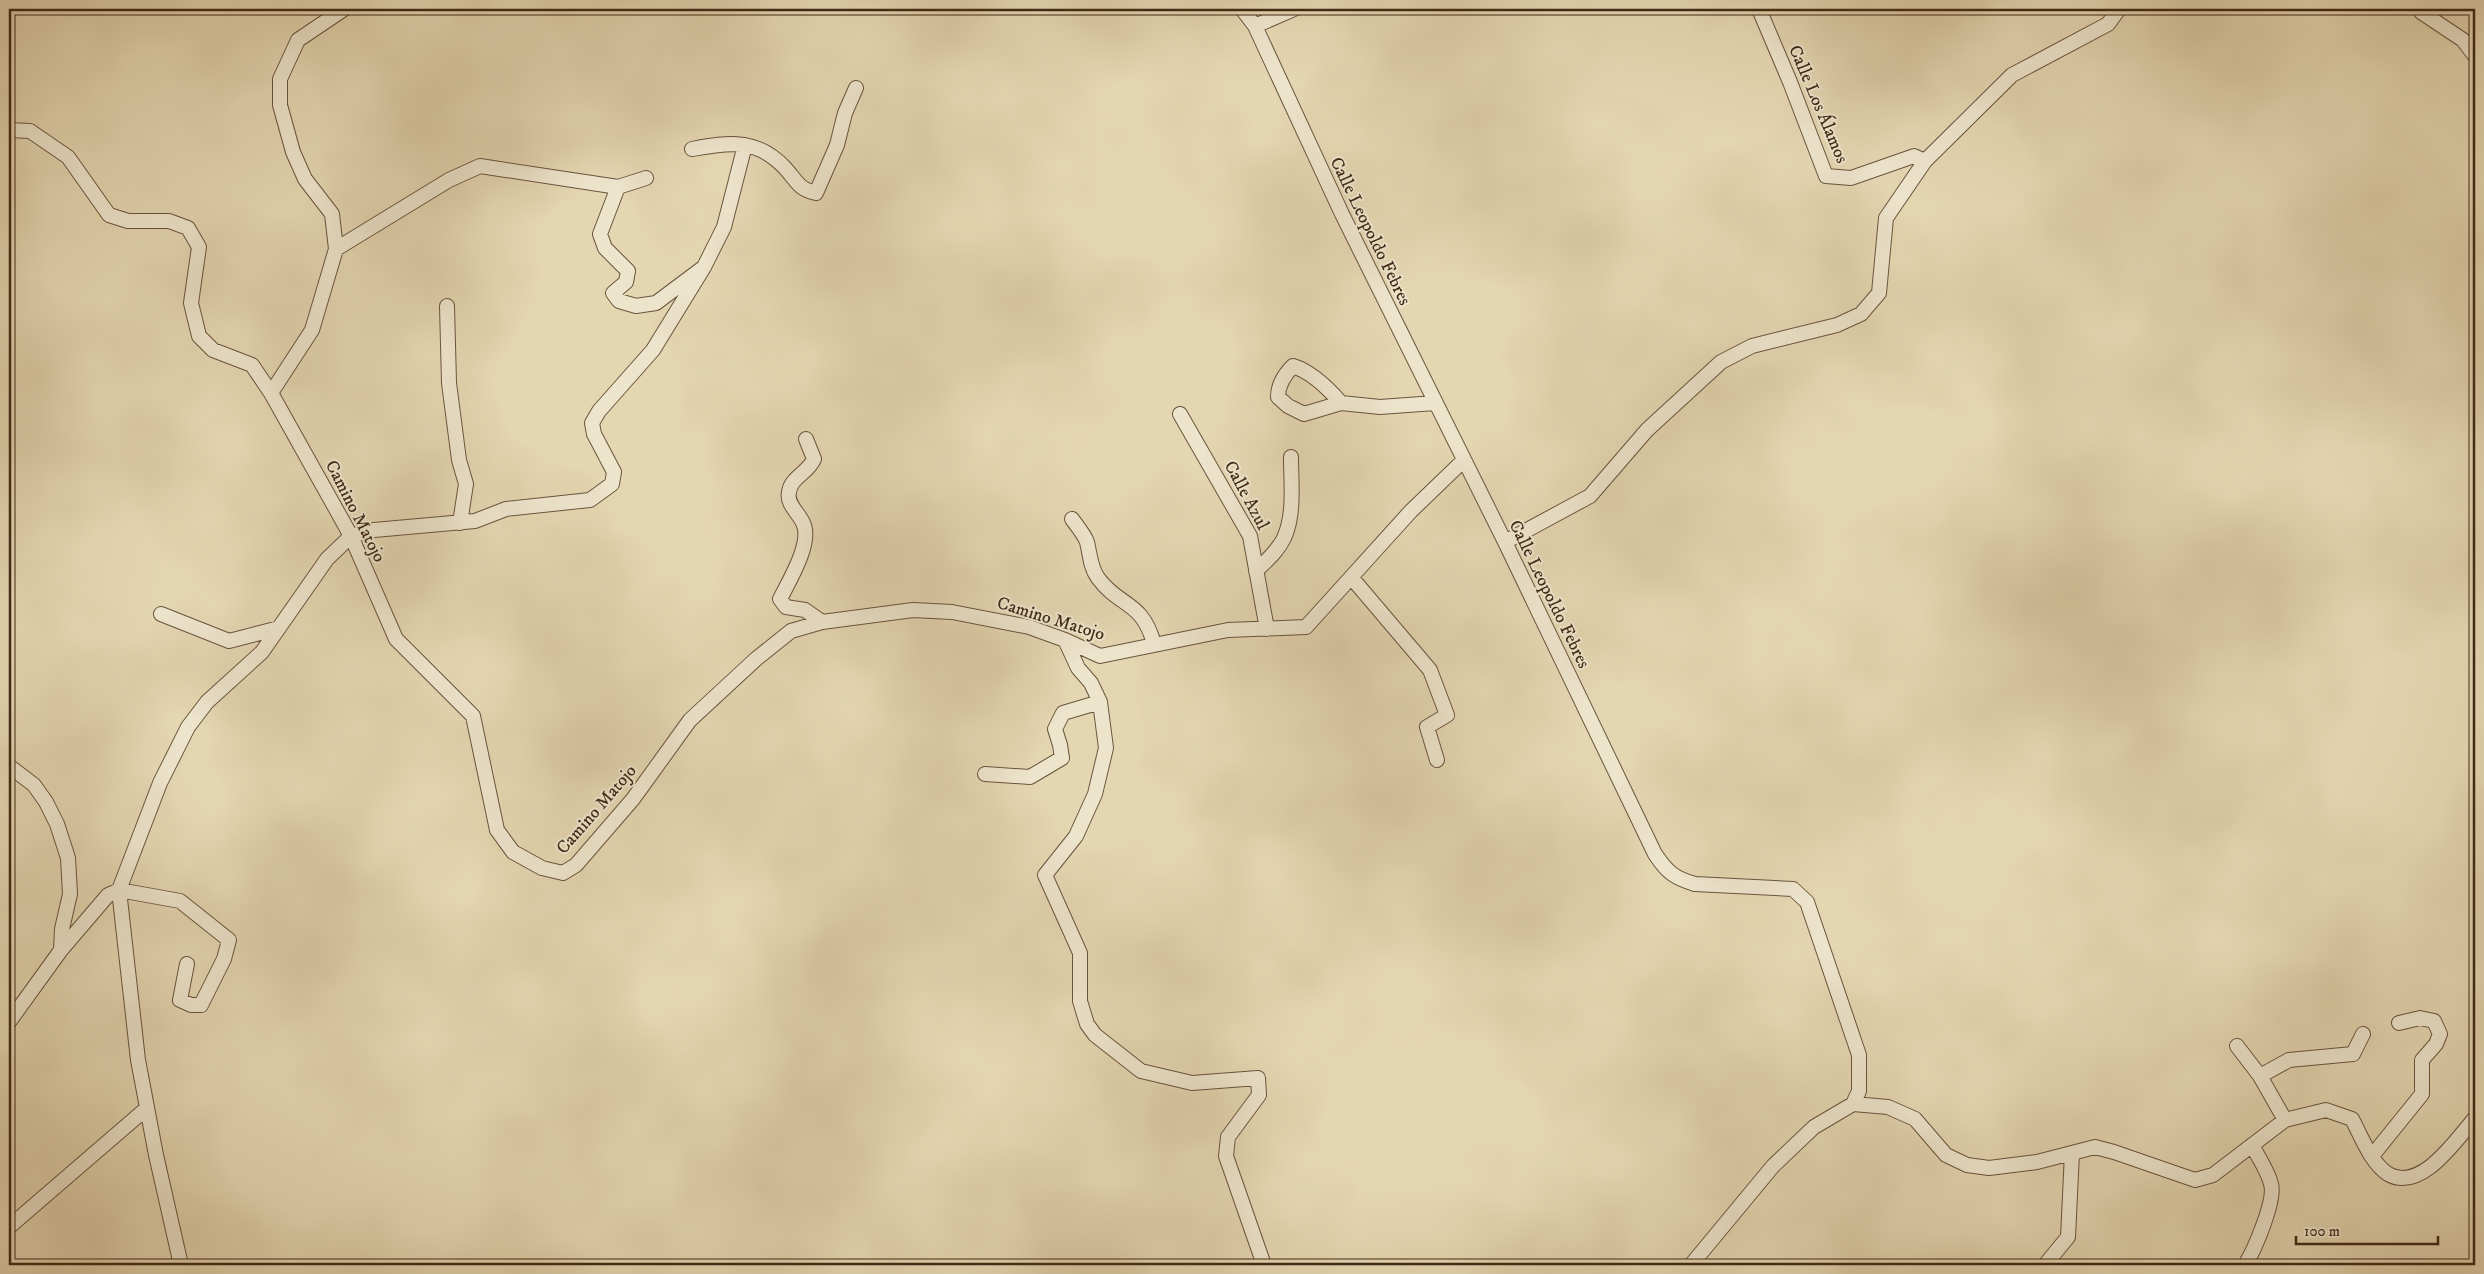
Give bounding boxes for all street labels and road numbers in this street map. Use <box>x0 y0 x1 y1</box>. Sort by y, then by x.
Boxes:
street label: Calle Los Álamos <box>1783 42 1854 167</box>
street label: Calle Leopoldo Febres <box>1325 154 1416 309</box>
street label: Camino Matojo <box>320 457 390 566</box>
street label: Calle Azul <box>1219 457 1274 534</box>
street label: Calle Leopoldo Febres <box>1504 517 1595 672</box>
street label: Camino Matojo <box>994 592 1107 646</box>
street label: Camino Matojo <box>552 760 642 859</box>

